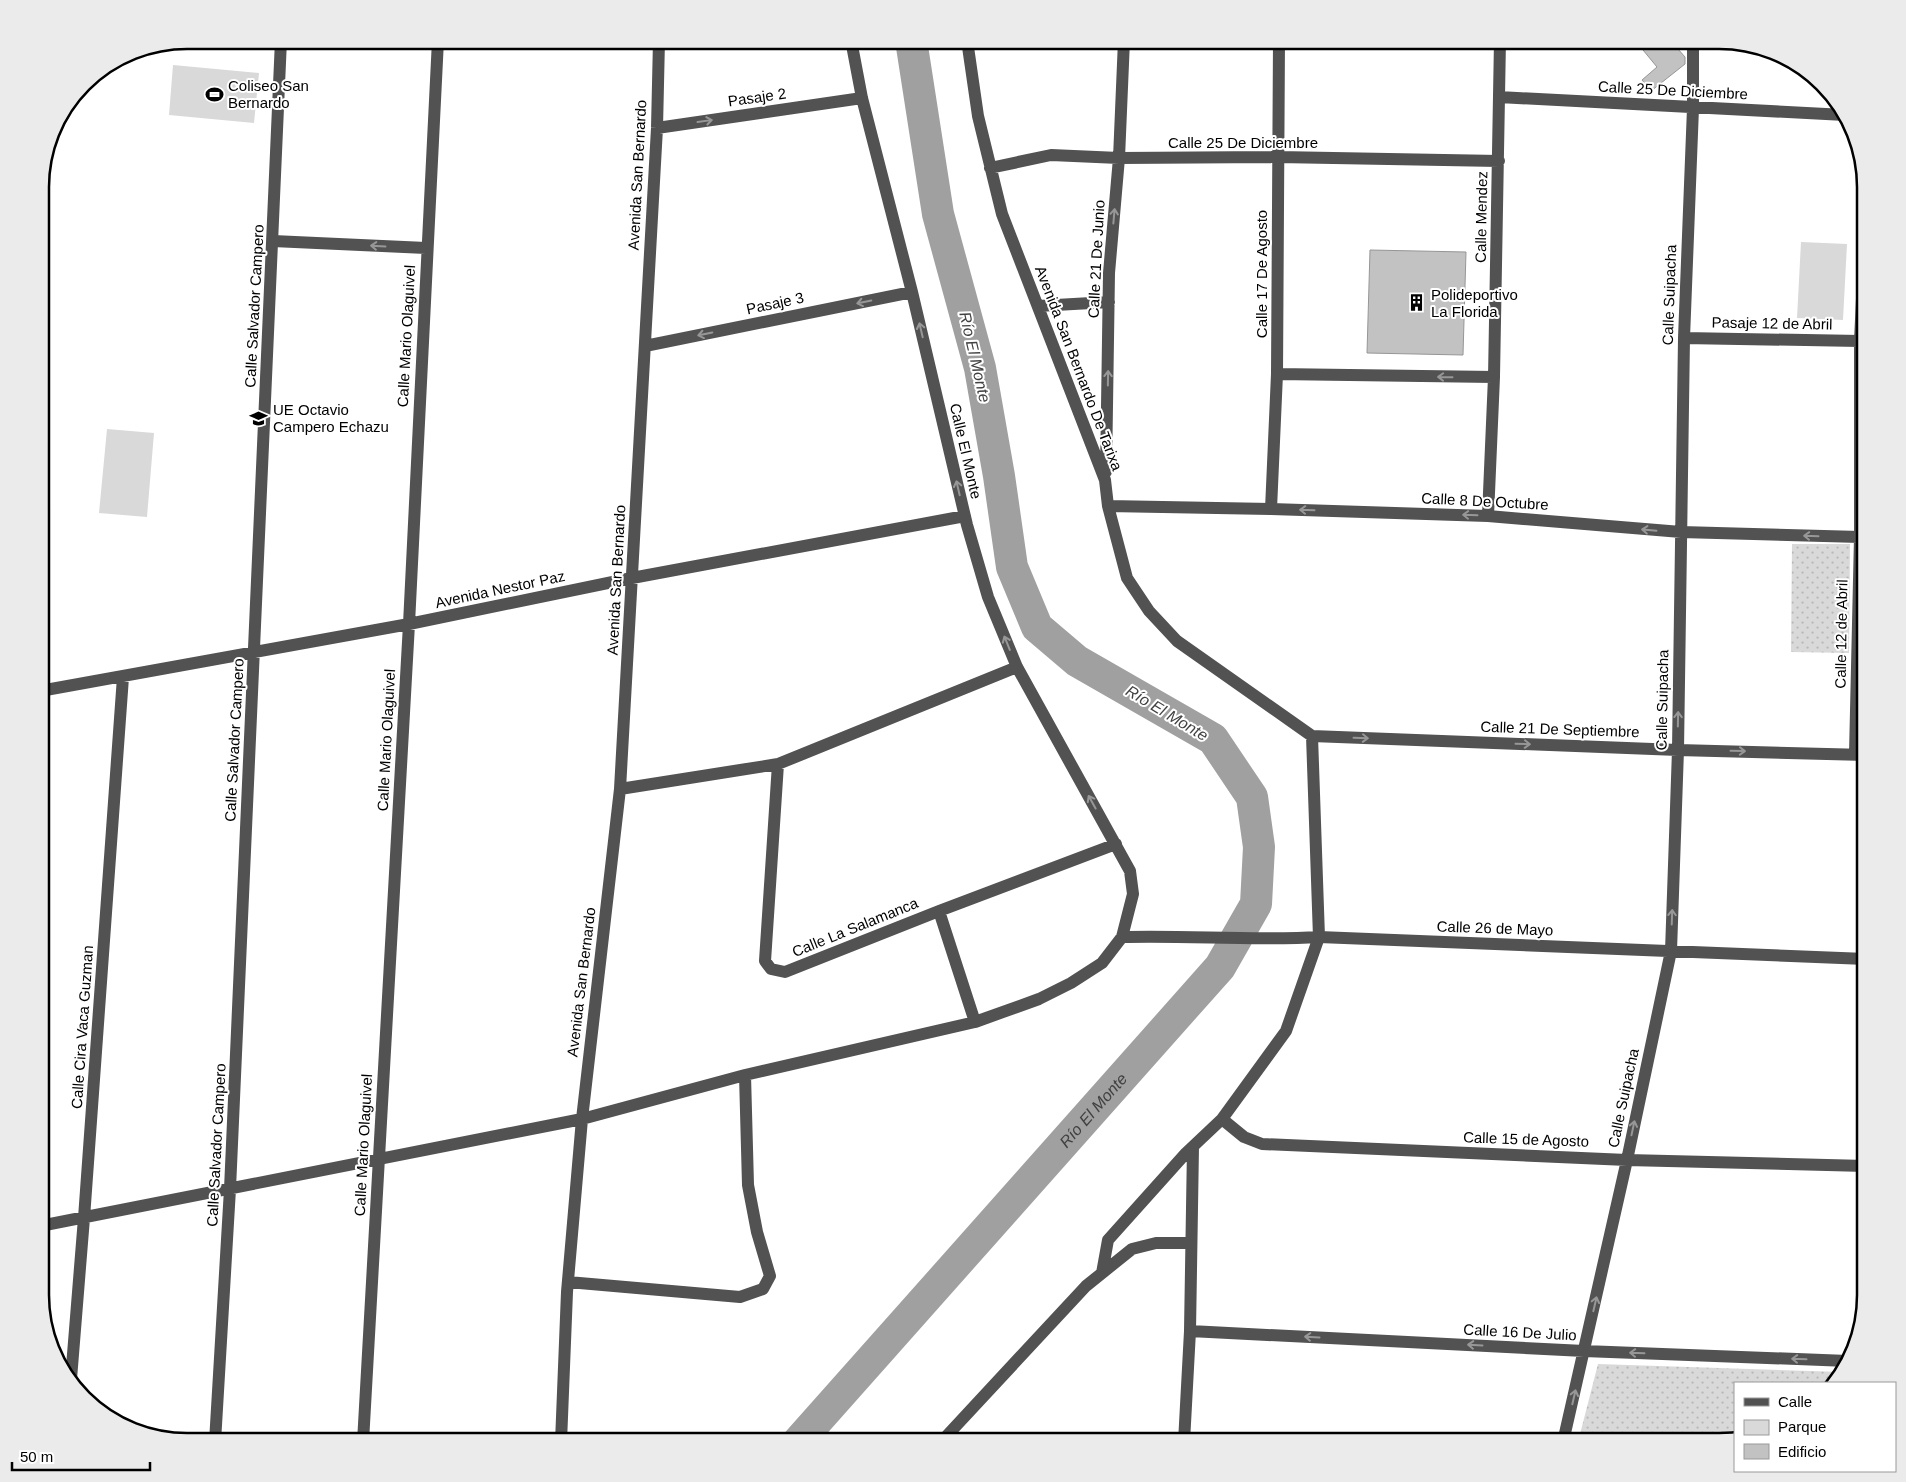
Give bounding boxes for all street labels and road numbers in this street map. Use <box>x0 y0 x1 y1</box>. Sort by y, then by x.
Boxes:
street label: Calle 25 De Diciembre <box>1598 78 1748 102</box>
street label: Pasaje 2 <box>727 85 787 109</box>
street label: Avenida San Bernardo <box>625 99 649 251</box>
street label: Calle 25 De Diciembre <box>1168 134 1318 151</box>
street label: Calle Mendez <box>1472 171 1490 263</box>
street label: Calle 21 De Junio <box>1084 199 1108 319</box>
street label: Calle 17 De Agosto <box>1253 210 1270 338</box>
street label: Calle Salvador Campero <box>241 224 267 388</box>
street label: Calle Suipacha <box>1659 244 1679 346</box>
street label: Avenida San Bernardo De Tarixa <box>1032 263 1126 473</box>
street label: Calle Mario Olaguivel <box>394 264 418 408</box>
street label: Pasaje 3 <box>745 289 805 317</box>
street label: Pasaje 12 de Abril <box>1711 313 1833 333</box>
street label: Calle El Monte <box>947 402 985 500</box>
street label: Calle 8 De Octubre <box>1421 489 1549 513</box>
street label: Avenida San Bernardo <box>604 504 628 656</box>
street label: Avenida Nestor Paz <box>434 567 566 611</box>
street label: Calle 12 de Abril <box>1832 579 1850 689</box>
street label: Calle Suipacha <box>1653 649 1671 751</box>
street label: Calle Salvador Campero <box>221 658 247 822</box>
street label: Calle Mario Olaguivel <box>374 668 398 812</box>
street label: Calle 21 De Septiembre <box>1480 718 1640 740</box>
street label: Calle La Salamanca <box>790 894 921 960</box>
street label: Avenida San Bernardo <box>563 906 599 1058</box>
street label: Calle 26 de Mayo <box>1436 917 1554 939</box>
street label: Calle Cira Vaca Guzman <box>68 945 96 1109</box>
street label: Calle Suipacha <box>1604 1046 1642 1149</box>
street label: Calle Salvador Campero <box>203 1063 229 1227</box>
street label: Calle Mario Olaguivel <box>351 1073 375 1217</box>
street label: Calle 15 de Agosto <box>1463 1128 1589 1150</box>
street label: Calle 16 De Julio <box>1463 1321 1577 1343</box>

